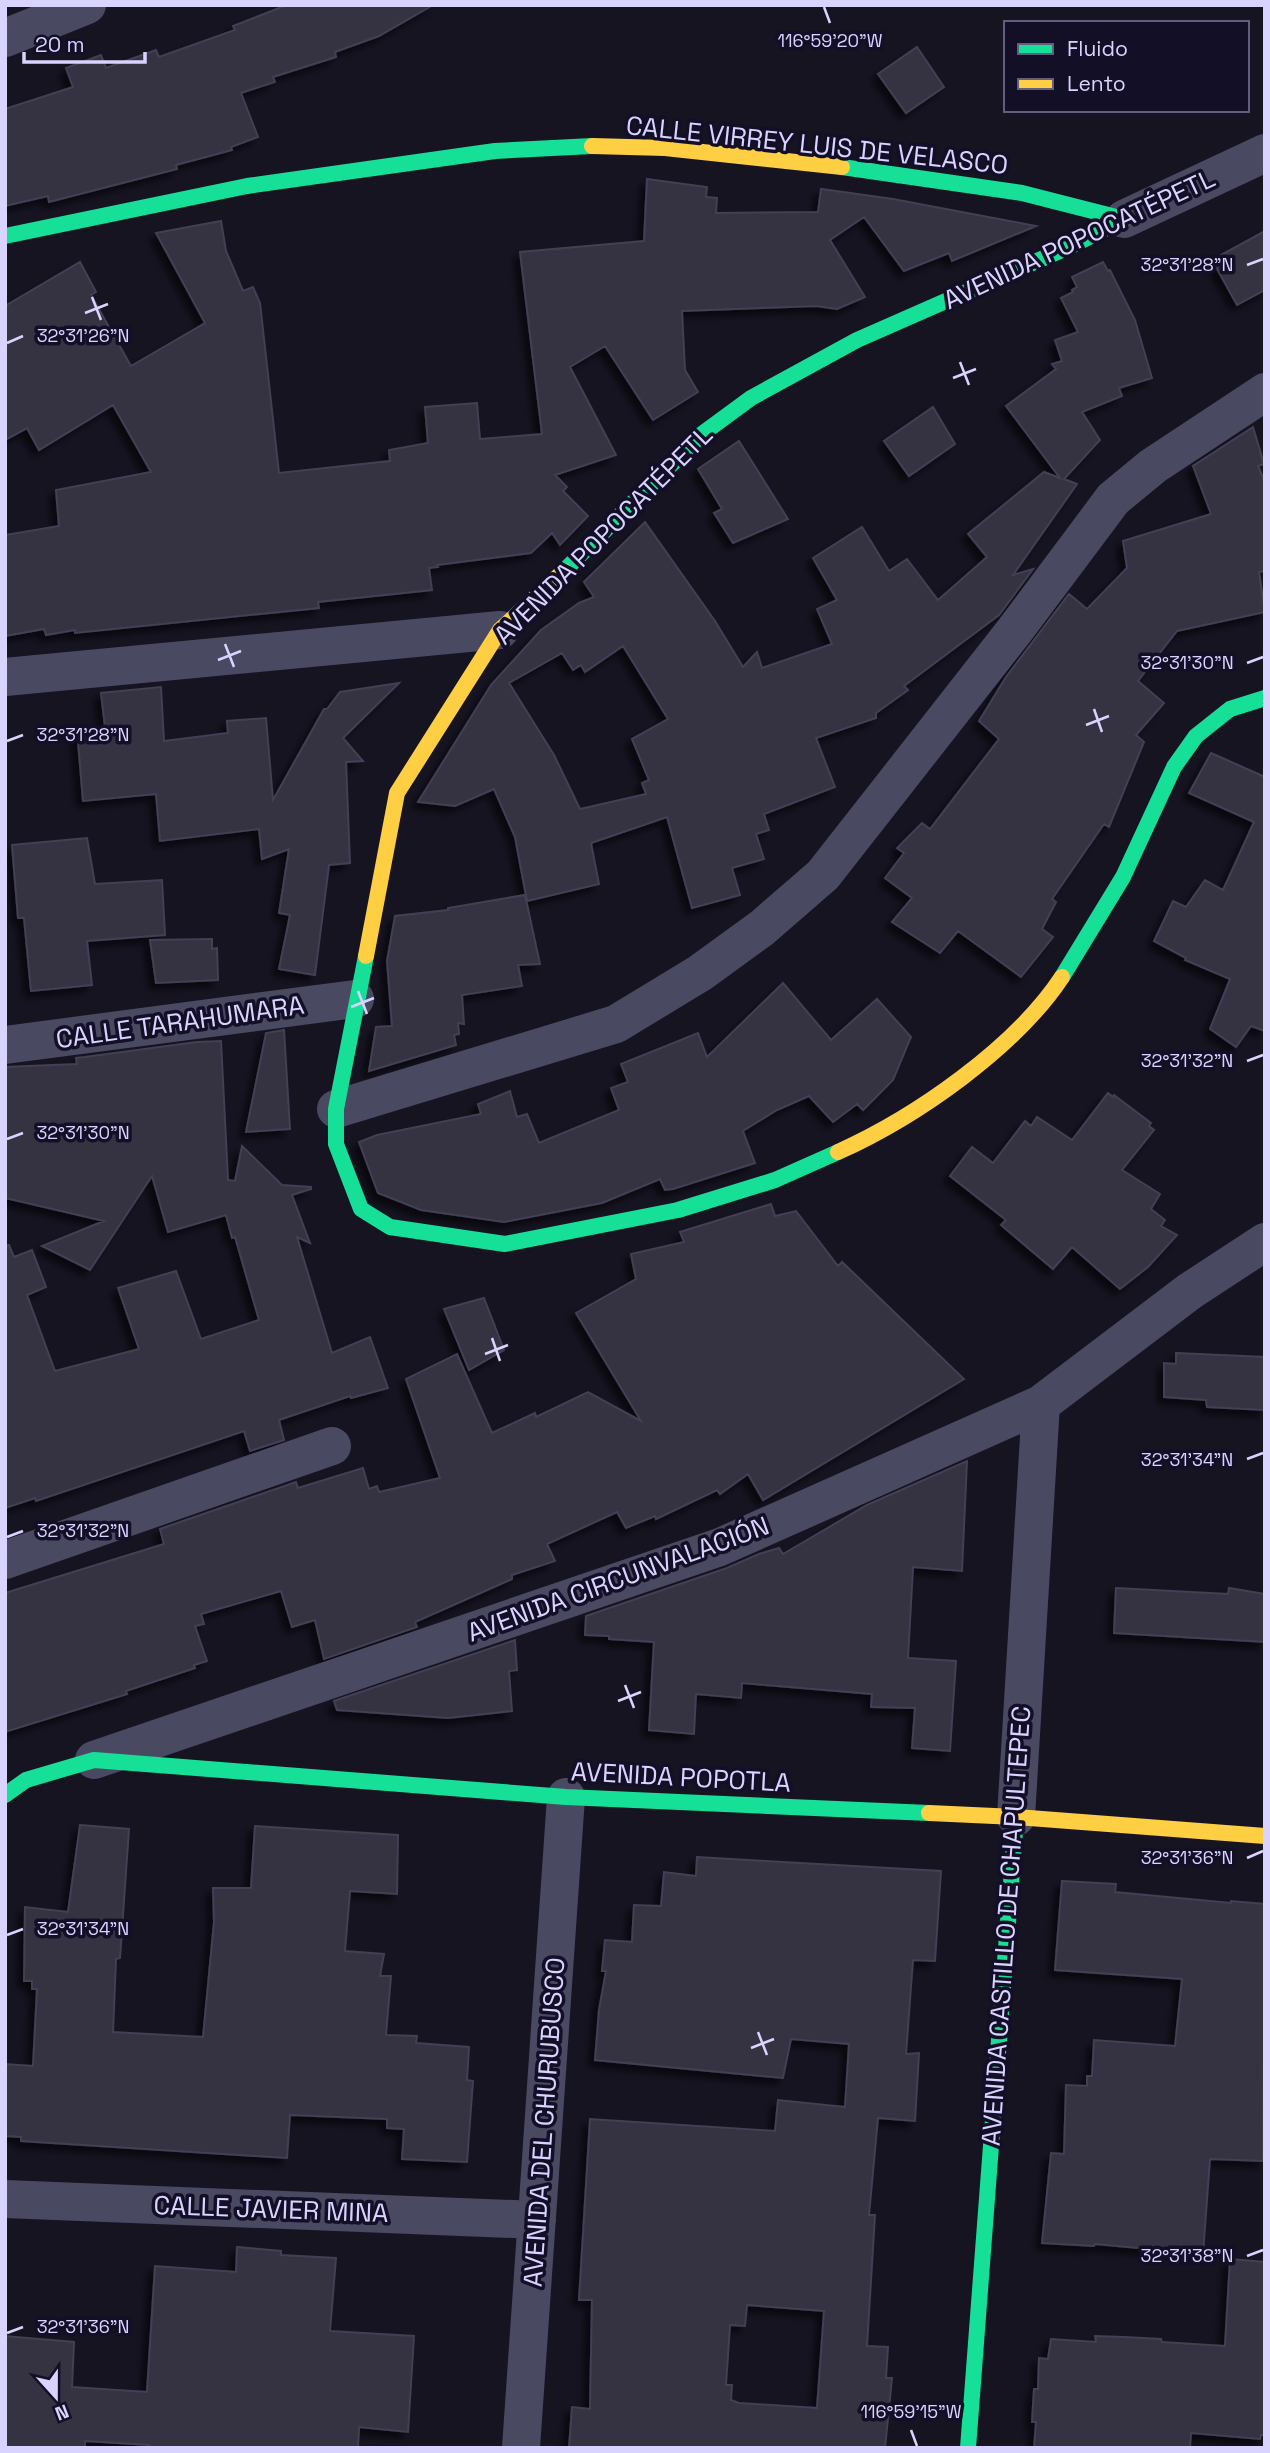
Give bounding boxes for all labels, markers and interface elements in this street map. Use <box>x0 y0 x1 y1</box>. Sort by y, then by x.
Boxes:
scale bar <box>24 21 145 65</box>
legend <box>1004 21 1249 112</box>
text: 116°59'20"W <box>777 29 883 52</box>
text: 20 m <box>35 31 85 58</box>
text: Fluido <box>1067 35 1128 62</box>
text: Lento <box>1067 70 1126 97</box>
street label: CALLE VIRREY LUIS DE VELASCO <box>624 108 1010 182</box>
street label: AVENIDA POPOCATÉPETL <box>938 161 1220 317</box>
text: 32°31'28"N <box>1141 253 1233 276</box>
text: 32°31'26"N <box>37 324 129 347</box>
street label: AVENIDA POPOCATÉPETL <box>486 418 720 652</box>
text: 32°31'30"N <box>1140 651 1234 674</box>
text: 32°31'28"N <box>37 723 129 746</box>
street label: CALLE TARAHUMARA <box>54 988 306 1056</box>
text: 32°31'32"N <box>1141 1049 1233 1072</box>
text: 32°31'30"N <box>36 1121 130 1144</box>
text: 32°31'34"N <box>1141 1448 1233 1471</box>
street label: AVENIDA CIRCUNVALACIÓN <box>462 1508 774 1650</box>
text: 32°31'32"N <box>37 1519 129 1542</box>
street label: AVENIDA CASTILLO DE CHAPULTEPEC <box>974 1705 1038 2147</box>
street label: AVENIDA POPOTLA <box>570 1754 792 1800</box>
text: 32°31'36"N <box>1141 1846 1233 1869</box>
text: 32°31'34"N <box>37 1917 129 1940</box>
street label: AVENIDA DEL CHURUBUSCO <box>516 1956 572 2288</box>
street label: CALLE JAVIER MINA <box>153 2188 389 2230</box>
text: 32°31'38"N <box>1141 2244 1233 2267</box>
text: 32°31'36"N <box>37 2315 129 2338</box>
north arrow <box>21 2362 91 2432</box>
text: N <box>51 2398 72 2426</box>
text: 116°59'15"W <box>861 2400 962 2423</box>

